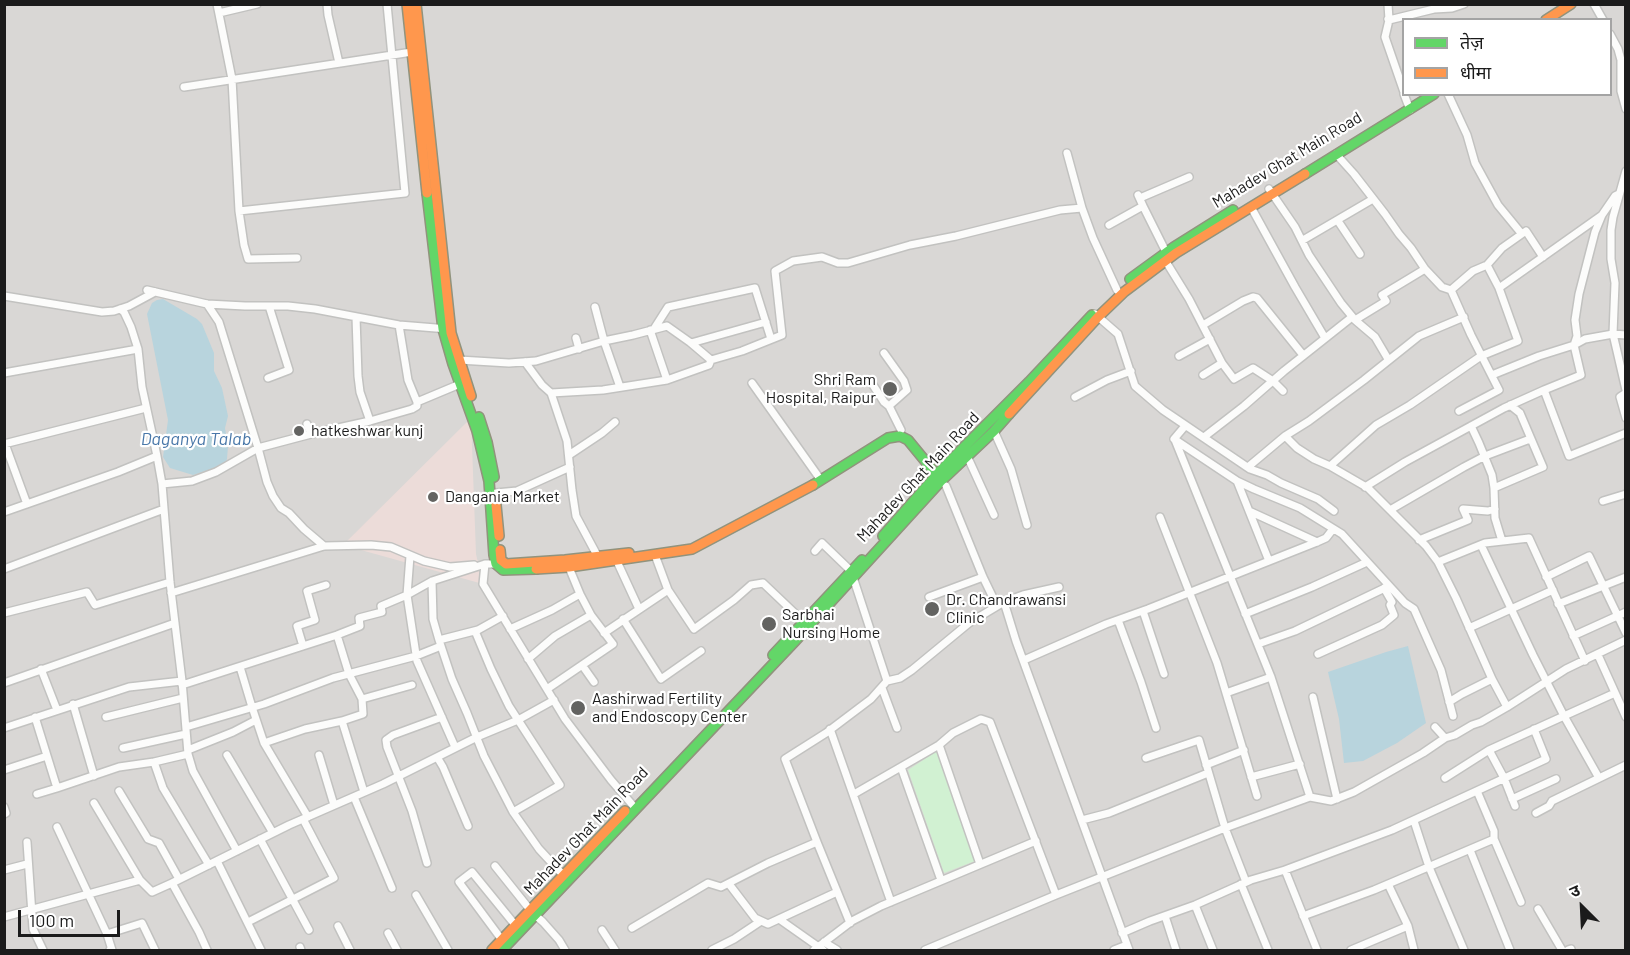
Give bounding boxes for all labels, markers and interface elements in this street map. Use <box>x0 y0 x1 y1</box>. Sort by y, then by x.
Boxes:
legend <box>1402 18 1612 96</box>
text: तेज़ <box>1460 31 1484 53</box>
text: धीमा <box>1460 61 1491 83</box>
street label: Mahadev Ghat Main Road <box>1209 108 1365 212</box>
place label: Shri Ram Hospital, Raipur <box>766 370 876 408</box>
marker: Shri Ram Hospital, Raipur <box>881 380 899 398</box>
street label: Mahadev Ghat Main Road <box>853 408 983 546</box>
place label: hatkeshwar kunj <box>311 421 424 441</box>
marker: hatkeshwar kunj <box>292 424 306 438</box>
water label: Daganya Talab <box>141 428 251 450</box>
place label: Dangania Market <box>445 487 560 507</box>
marker: Dangania Market <box>426 490 440 504</box>
place label: Dr. Chandrawansi Clinic <box>946 590 1066 628</box>
marker: Dr. Chandrawansi Clinic <box>923 600 941 618</box>
place label: Sarbhai Nursing Home <box>782 605 880 643</box>
marker: Sarbhai Nursing Home <box>760 615 778 633</box>
place label: Aashirwad Fertility and Endoscopy Center <box>592 689 747 727</box>
marker: Aashirwad Fertility and Endoscopy Center <box>569 699 587 717</box>
street label: Mahadev Ghat Main Road <box>520 763 652 899</box>
north arrow <box>1552 877 1612 937</box>
text: उ <box>1566 880 1583 901</box>
scale bar <box>21 898 123 936</box>
text: 100 m <box>29 909 74 931</box>

